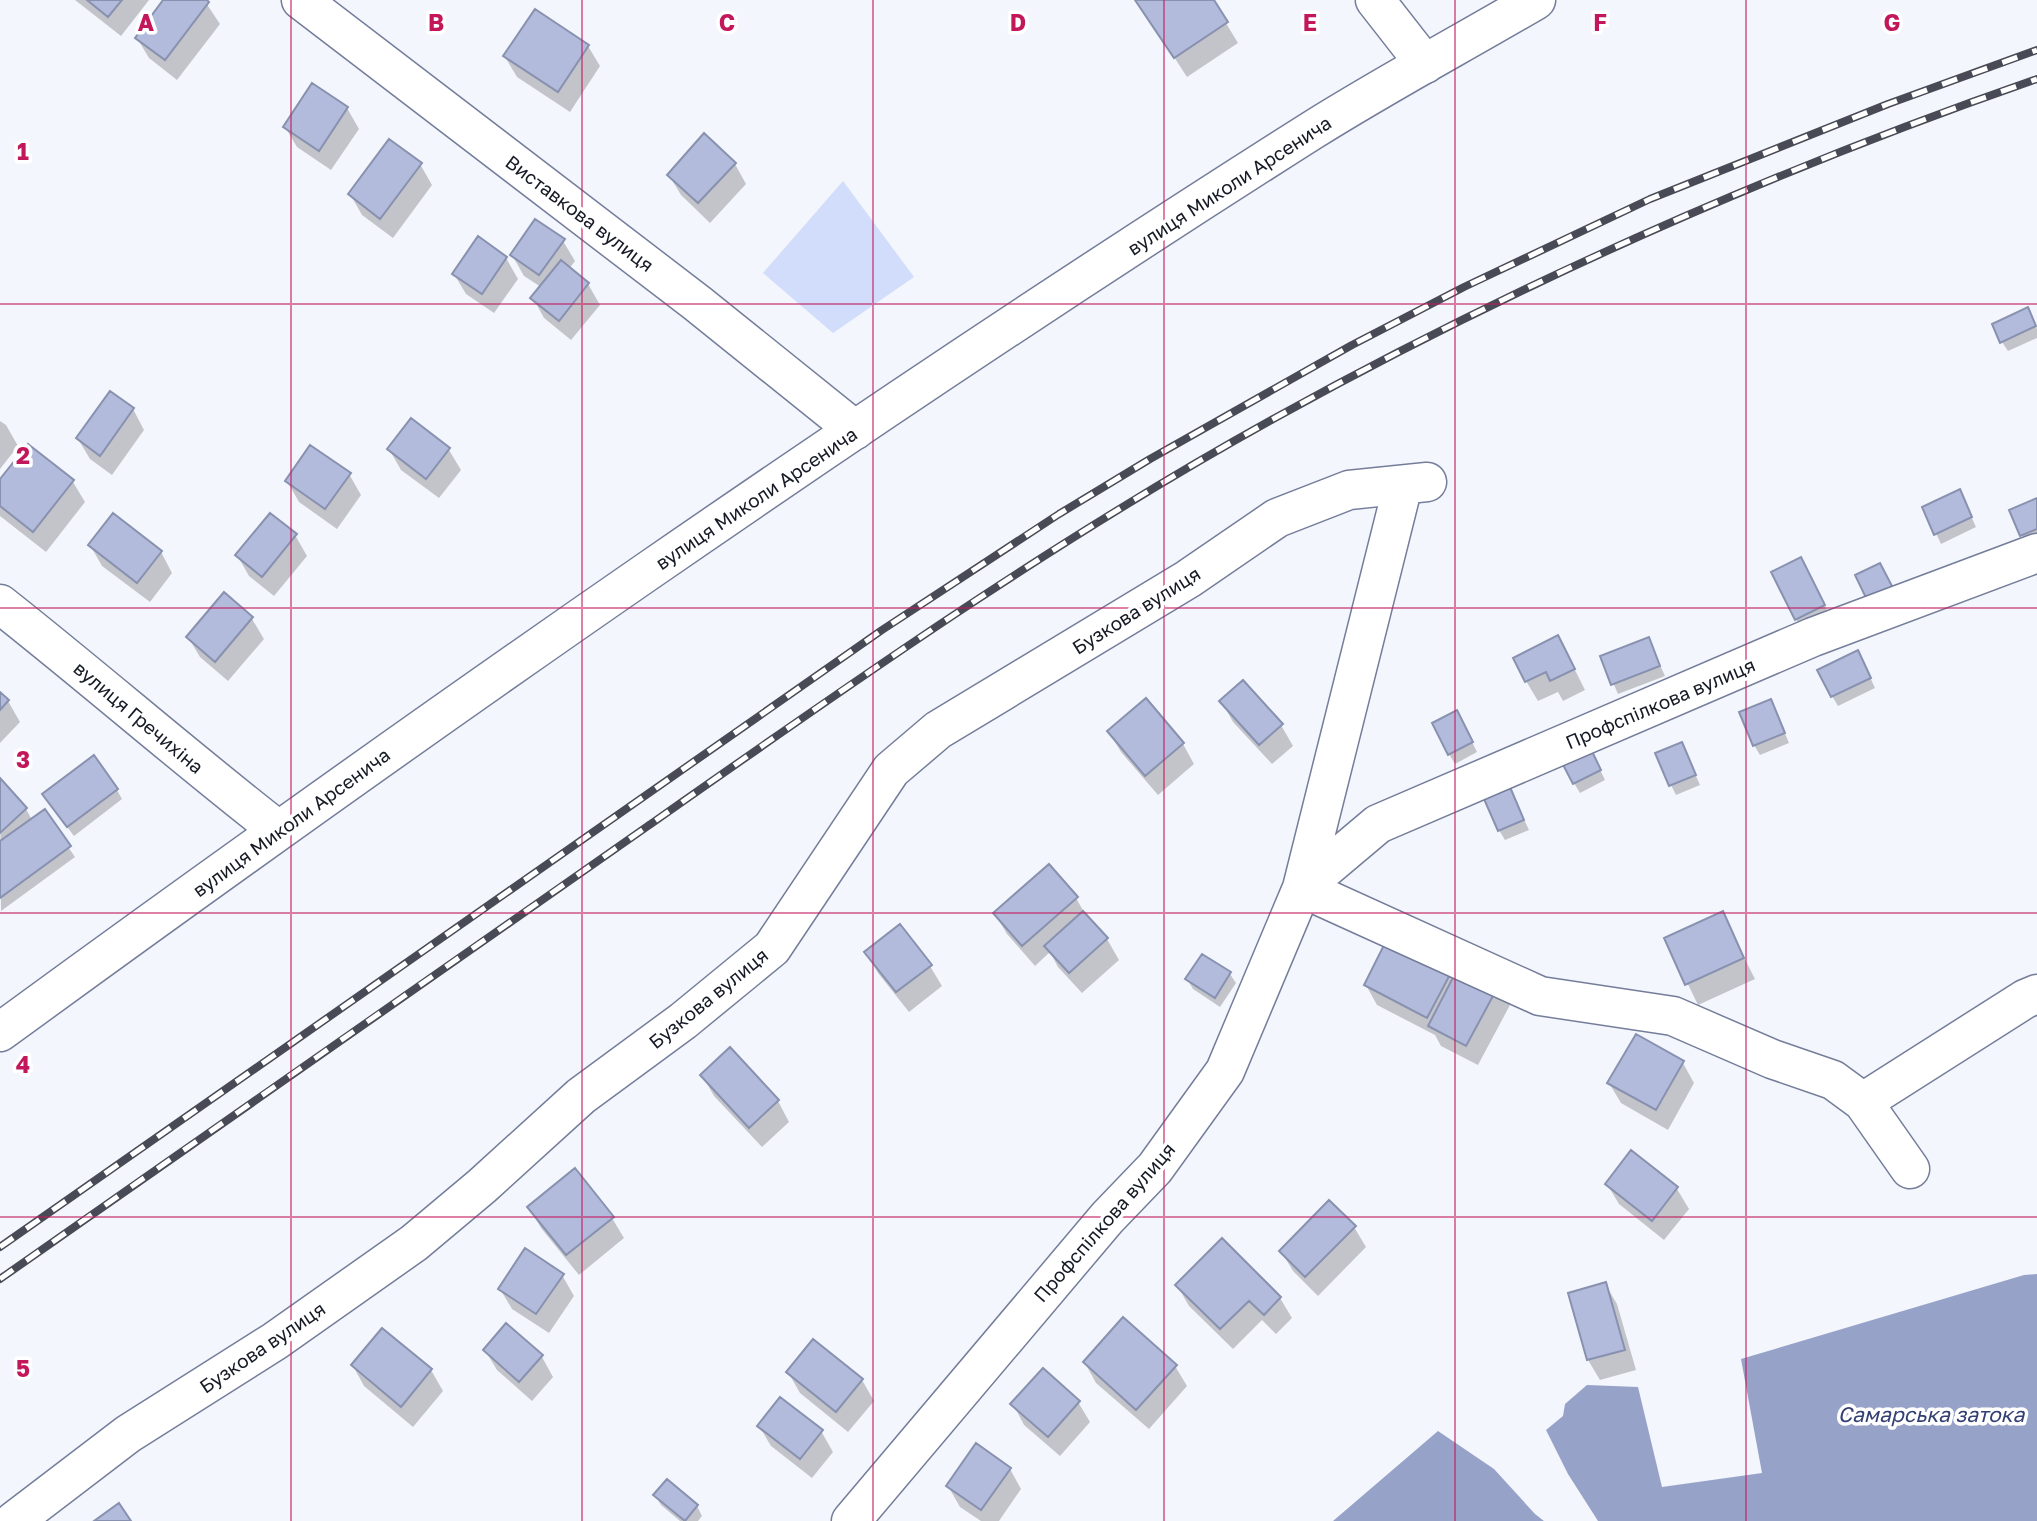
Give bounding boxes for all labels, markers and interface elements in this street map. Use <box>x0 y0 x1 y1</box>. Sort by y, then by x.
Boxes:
text: A <box>138 8 155 36</box>
text: B <box>428 8 444 36</box>
text: C <box>719 8 735 36</box>
text: D <box>1010 8 1026 36</box>
text: E <box>1303 8 1317 36</box>
text: F <box>1593 8 1607 36</box>
text: G <box>1884 8 1900 36</box>
street label: вулиця Миколи Арсенича <box>1123 110 1335 260</box>
text: 1 <box>17 137 29 165</box>
street label: Виставкова вулиця <box>501 150 659 276</box>
street label: вулиця Миколи Арсенича <box>651 422 861 574</box>
text: 2 <box>16 441 30 469</box>
street label: Бузкова вулиця <box>1068 561 1204 659</box>
street label: Профспілкова вулиця <box>1562 653 1758 753</box>
street label: вулиця Гречихіна <box>70 656 208 778</box>
street label: вулиця Миколи Арсенича <box>188 743 394 901</box>
text: 3 <box>16 745 30 773</box>
street label: Бузкова вулиця <box>644 943 772 1053</box>
text: 4 <box>16 1050 30 1078</box>
street label: Профспілкова вулиця <box>1029 1138 1179 1306</box>
street label: Бузкова вулиця <box>195 1296 329 1398</box>
text: 5 <box>16 1354 30 1382</box>
water label: Самарська затока <box>1838 1401 2025 1427</box>

